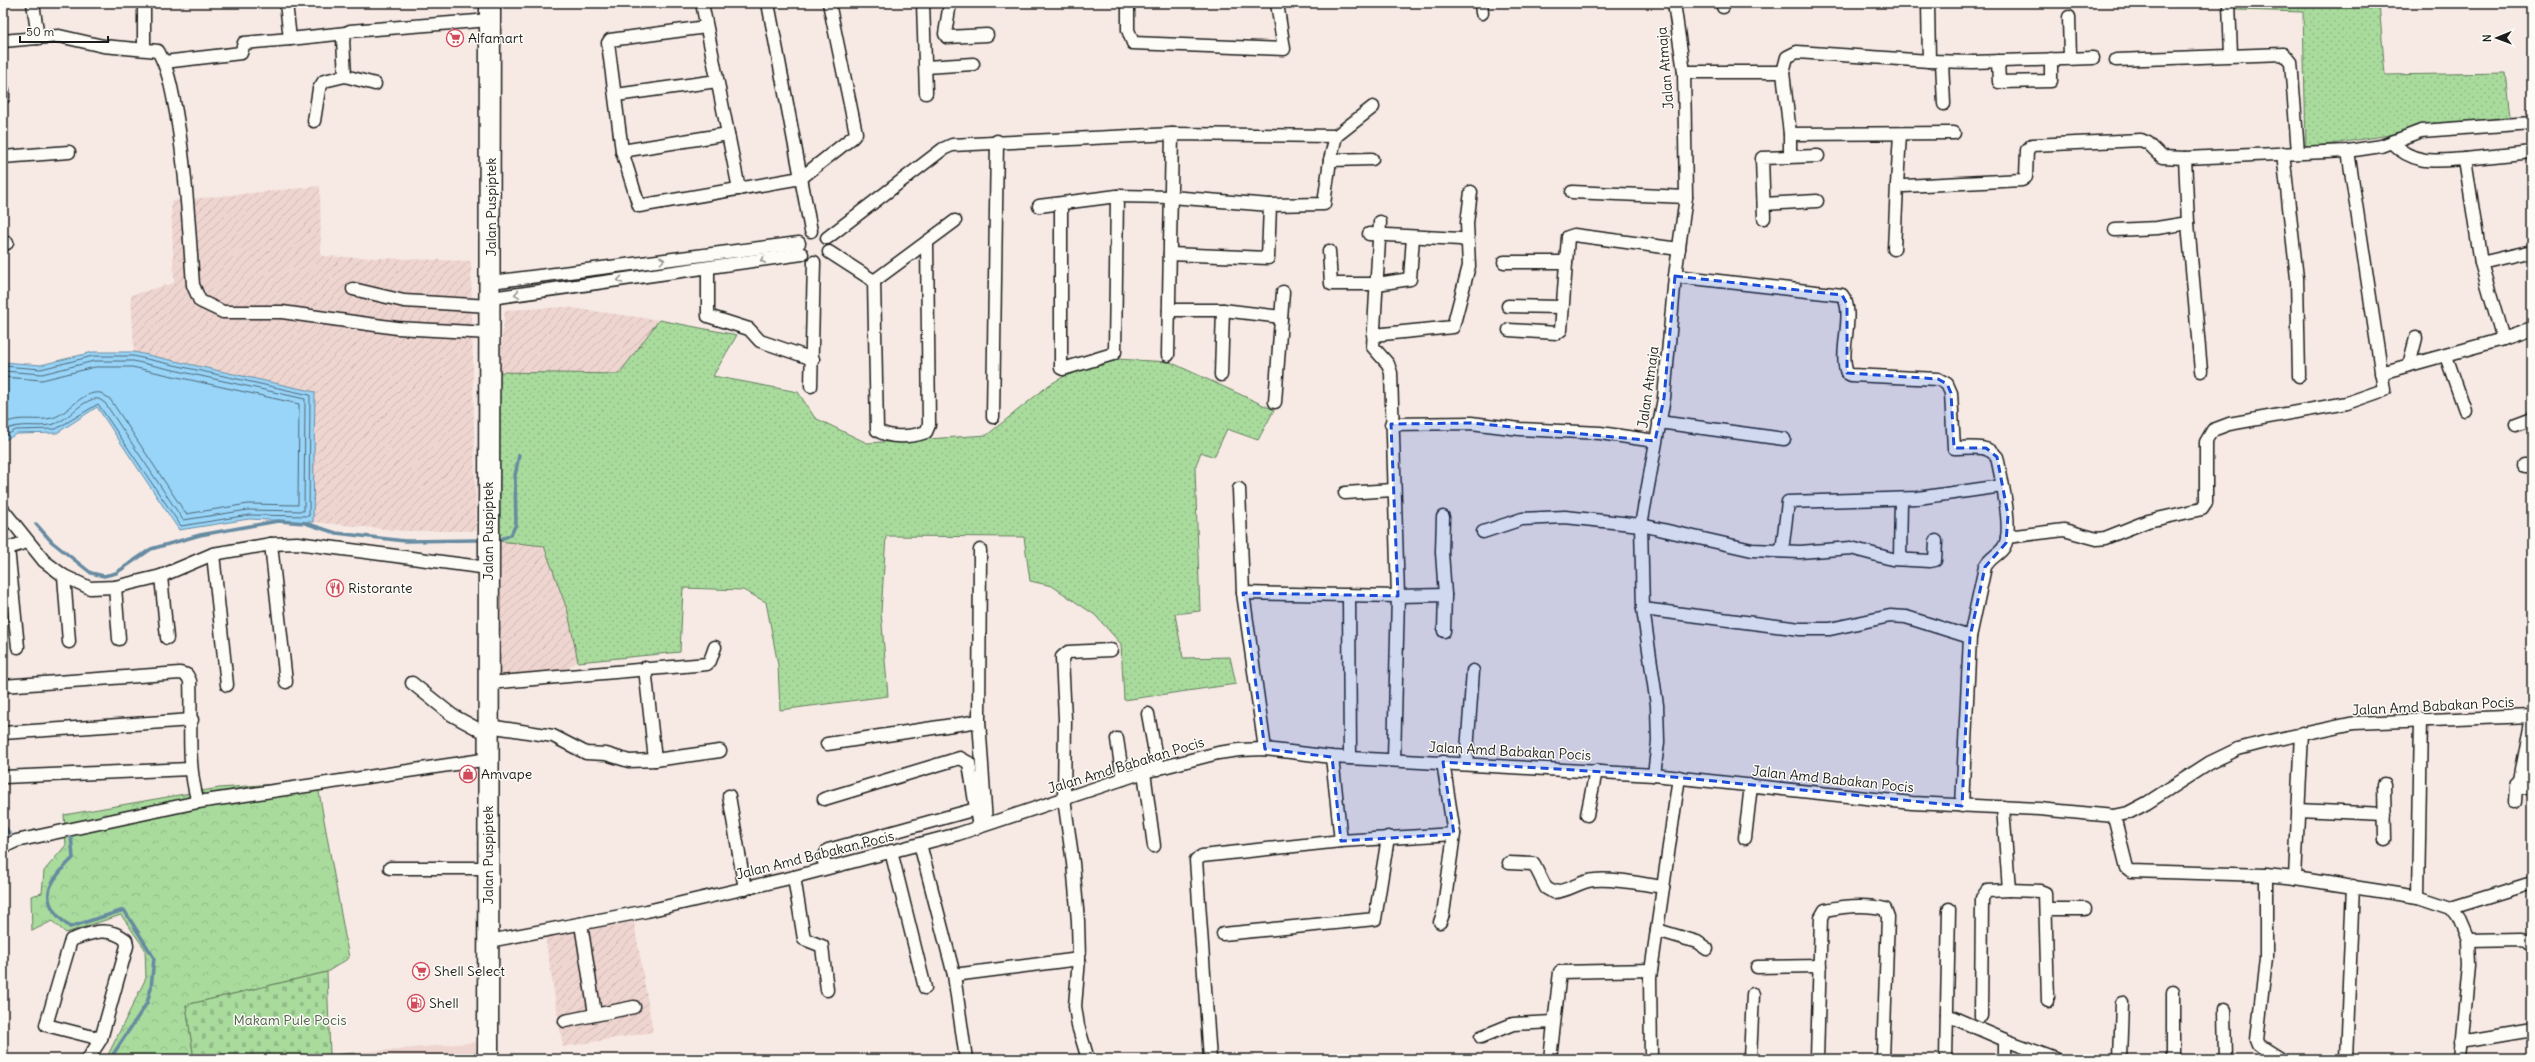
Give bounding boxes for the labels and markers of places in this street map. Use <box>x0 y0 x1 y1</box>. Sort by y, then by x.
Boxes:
supermarket icon: Alfamart <box>445 28 465 48</box>
place label: Alfamart <box>468 29 523 47</box>
restaurant icon: Ristorante <box>325 578 345 598</box>
place label: Ristorante <box>348 579 413 597</box>
shop icon: Amvape <box>458 764 478 784</box>
place label: Amvape <box>481 765 532 783</box>
supermarket icon: Shell Select <box>411 961 431 981</box>
place label: Shell Select <box>434 962 505 980</box>
fuel station icon: Shell <box>406 993 426 1013</box>
place label: Shell <box>429 994 459 1012</box>

